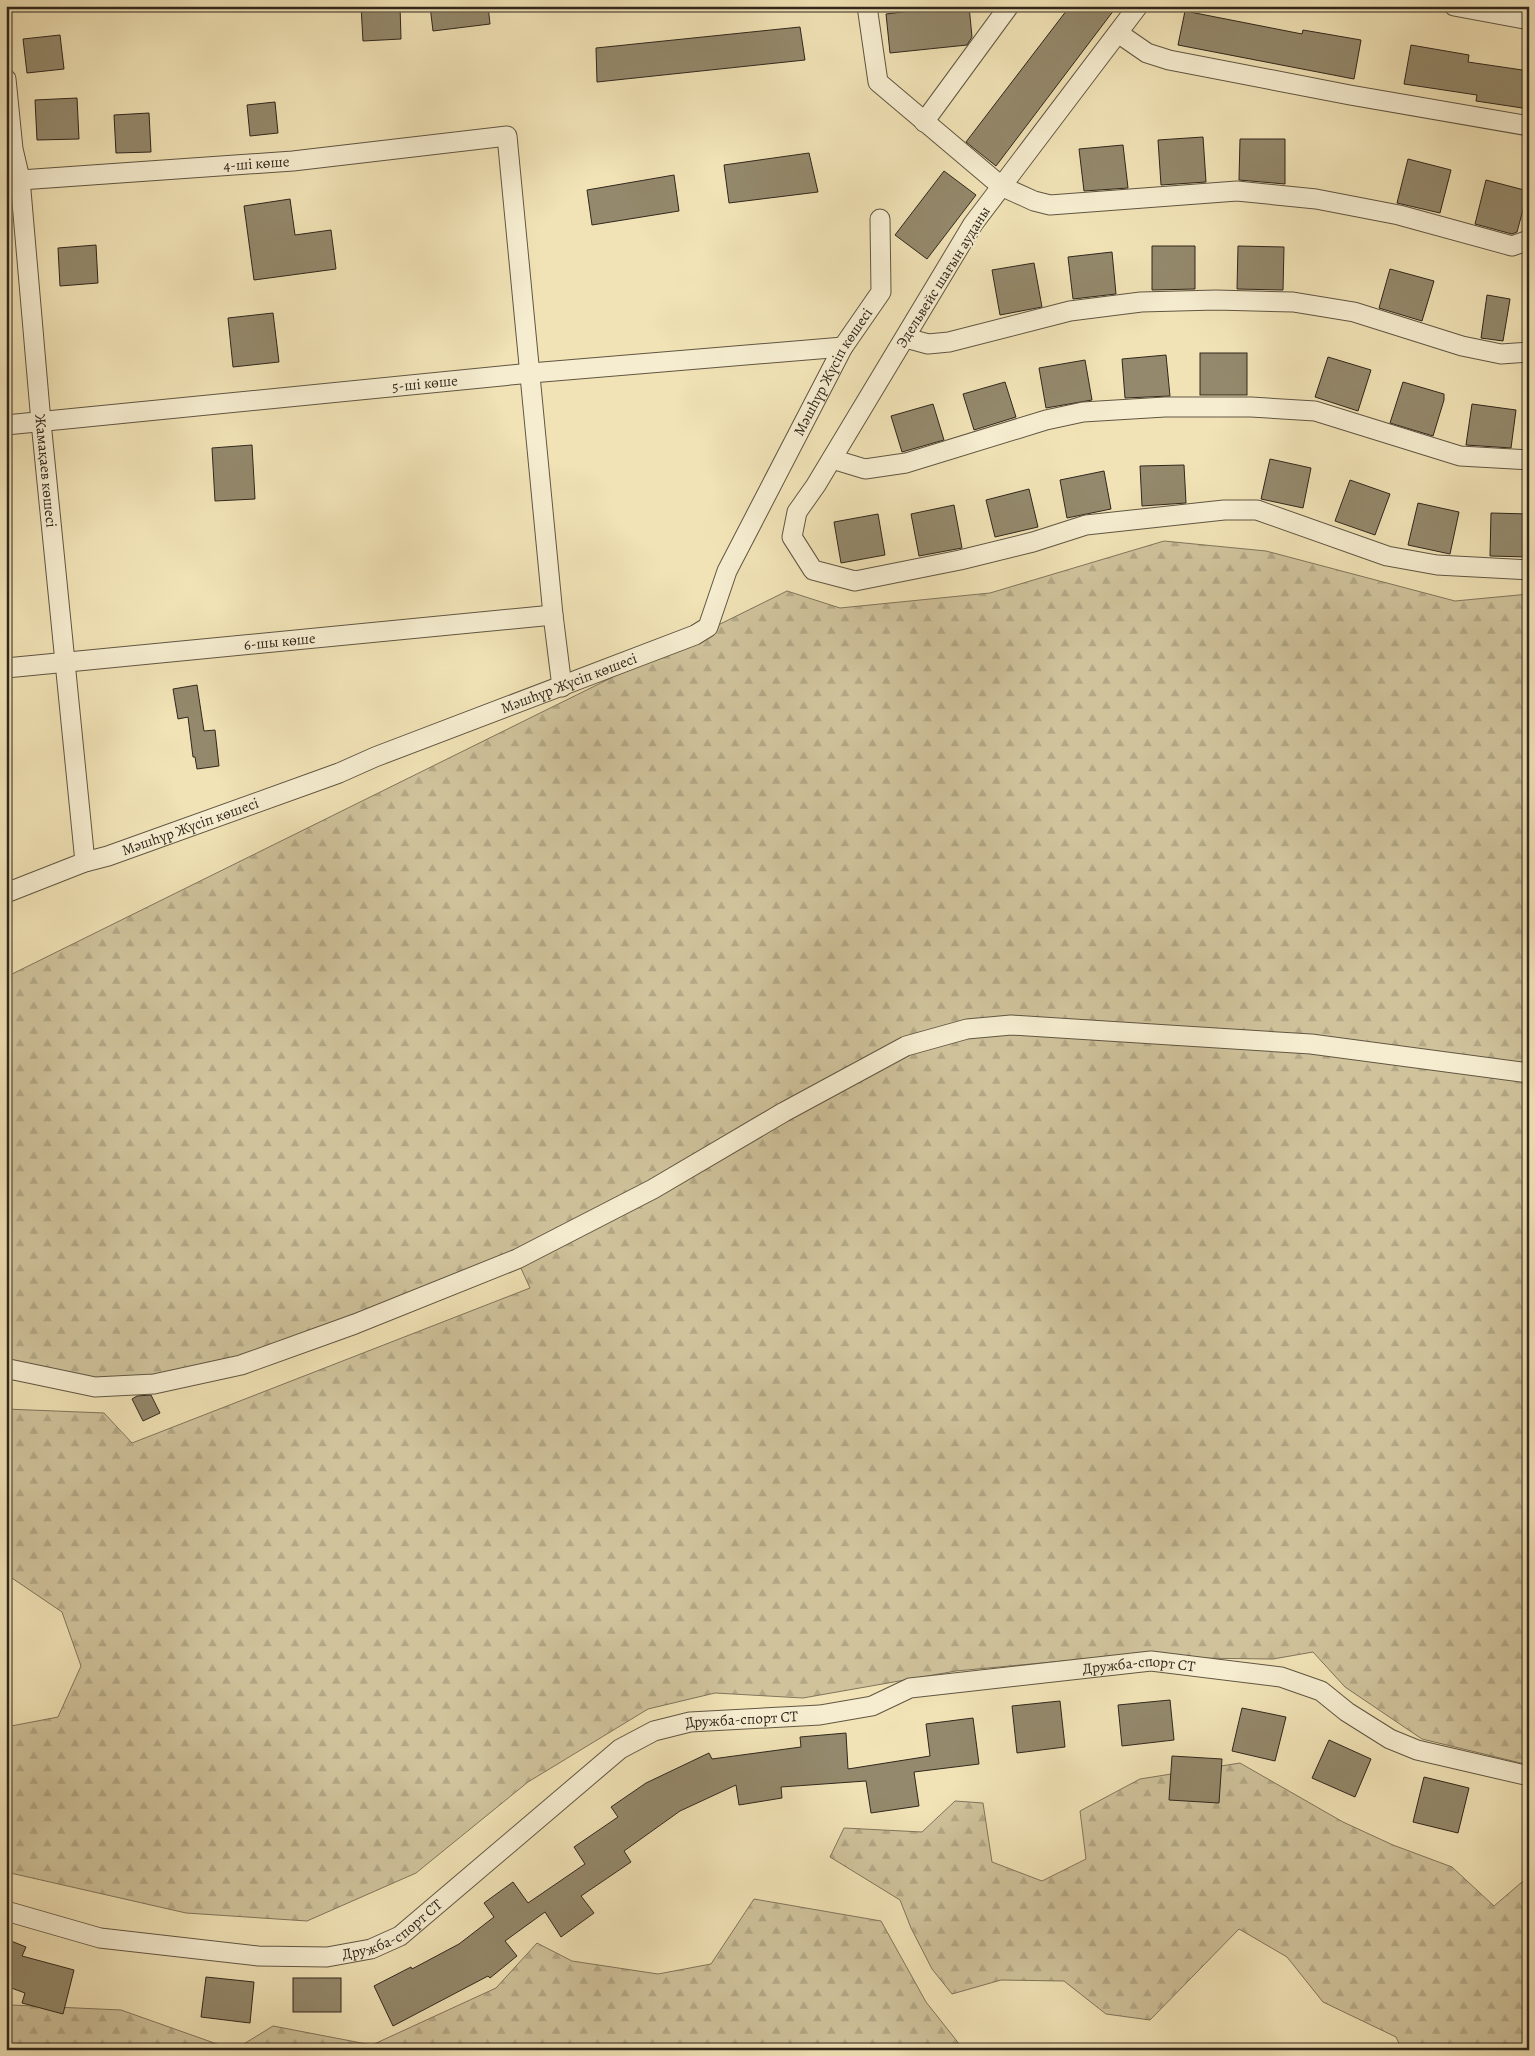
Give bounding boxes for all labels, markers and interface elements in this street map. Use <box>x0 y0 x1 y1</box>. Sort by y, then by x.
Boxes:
street label: 4-ші көше <box>223 151 290 176</box>
street label: Эдельвейс шағын ауданы <box>891 202 995 352</box>
street label: Мәшhүр Жүсіп көшесі <box>789 304 877 439</box>
street label: 5-ші көше <box>391 370 459 397</box>
street label: Жамақаев көшесі <box>30 413 61 528</box>
street label: 6-шы көше <box>243 628 317 655</box>
street label: Мәшhүр Жүсіп көшесі <box>498 648 640 718</box>
street label: Мәшhүр Жүсіп көшесі <box>119 793 261 860</box>
street label: Дружба-спорт СТ <box>1081 1651 1197 1679</box>
street label: Дружба-спорт СТ <box>682 1706 799 1733</box>
street label: Дружба-спорт СТ <box>340 1894 447 1964</box>

